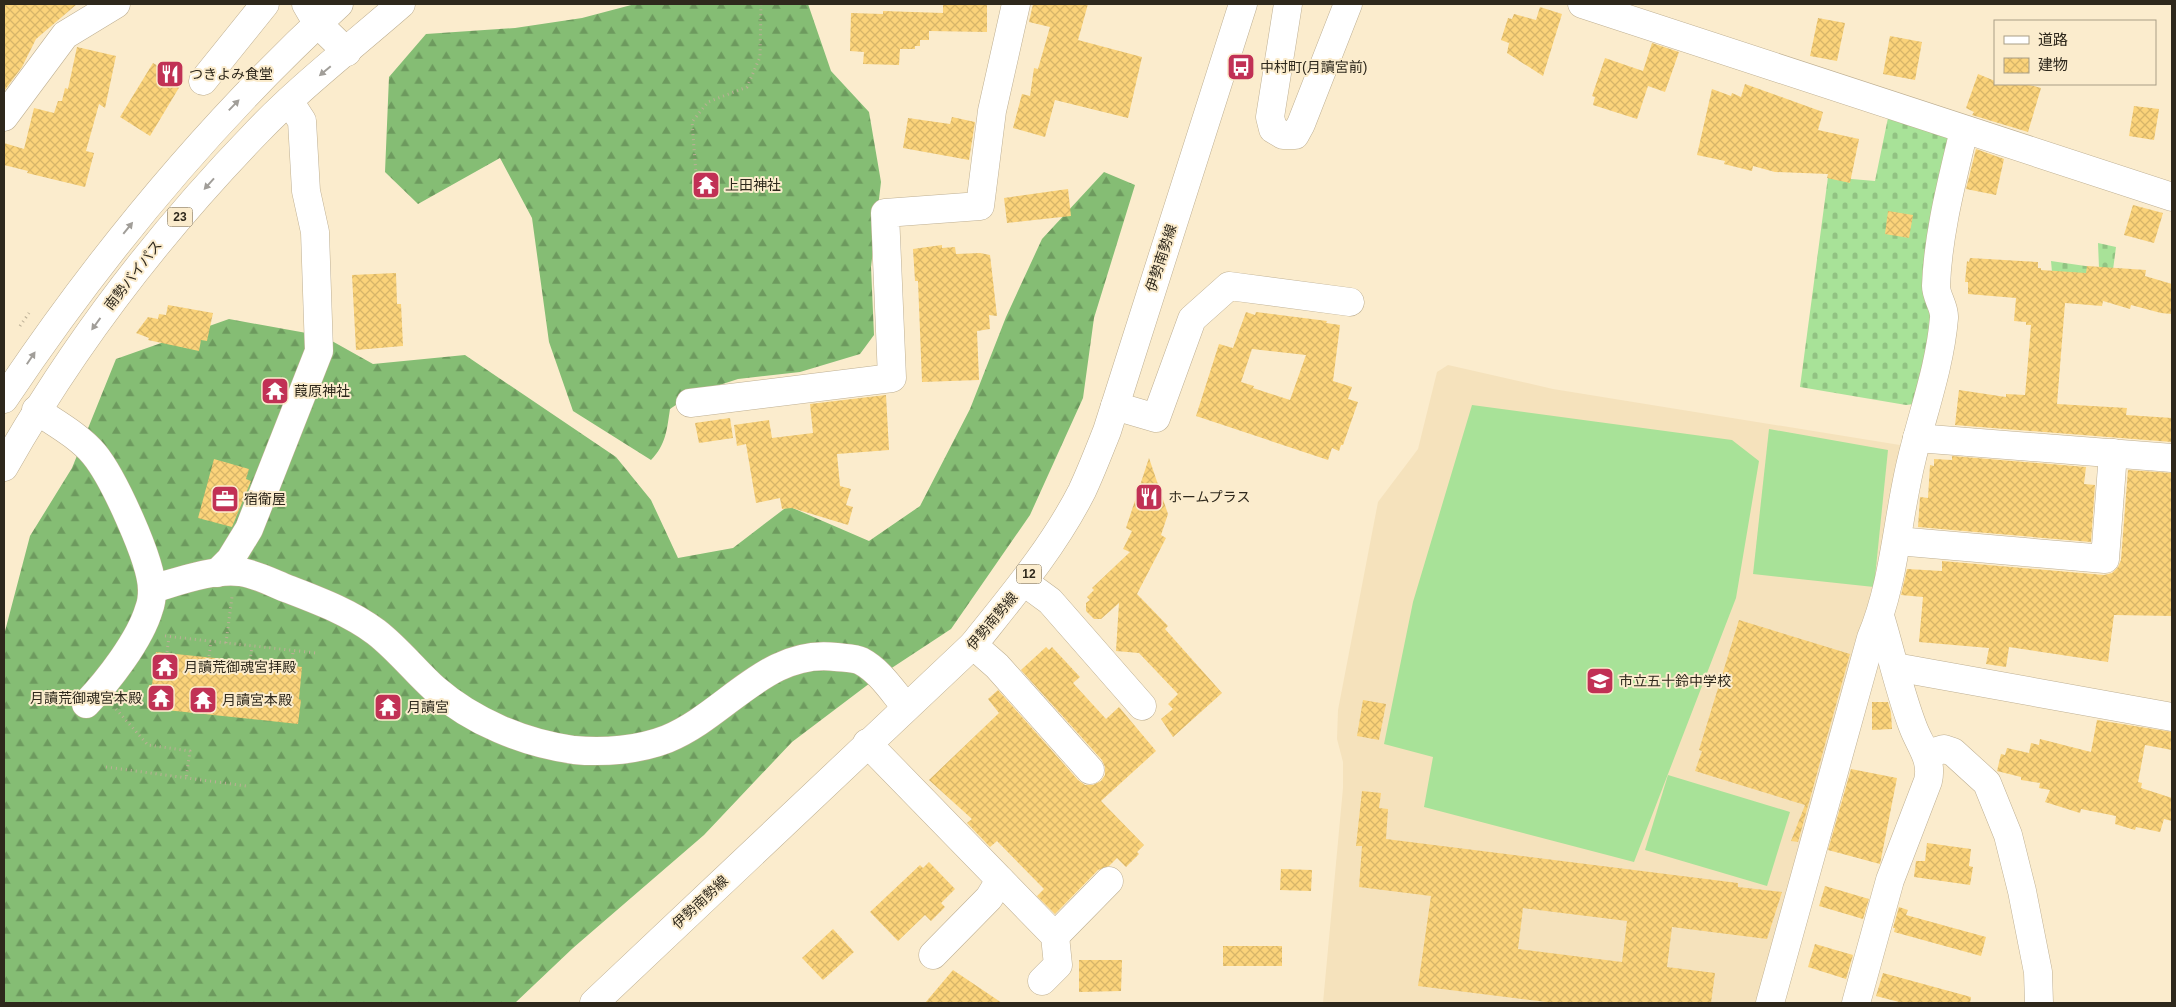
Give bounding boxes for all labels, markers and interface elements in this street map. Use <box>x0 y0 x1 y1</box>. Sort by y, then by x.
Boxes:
legend <box>1994 20 2156 85</box>
text: 道路 <box>2038 31 2068 48</box>
bus stop icon: 中村町(月讀宮前) <box>1226 52 1256 82</box>
text: 建物 <box>2038 56 2068 73</box>
restaurant icon: つきよみ食堂 <box>155 59 185 89</box>
place label: 中村町(月讀宮前) <box>1260 59 1367 75</box>
one-way arrow <box>319 65 332 76</box>
place label: つきよみ食堂 <box>189 66 273 82</box>
one-way arrow <box>228 99 240 111</box>
temple icon: 上田神社 <box>691 170 721 200</box>
place label: 上田神社 <box>725 177 781 193</box>
one-way arrow <box>203 178 215 190</box>
road number: 23 <box>168 208 192 226</box>
one-way arrow <box>123 222 134 235</box>
street label: 伊勢南勢線 <box>1143 222 1179 294</box>
street label: 南勢バイパス <box>101 237 165 313</box>
one-way arrow <box>90 317 101 330</box>
one-way arrow <box>26 351 36 365</box>
temple icon: 葭原神社 <box>260 376 290 406</box>
place label: 葭原神社 <box>294 383 350 399</box>
restaurant icon: ホームプラス <box>1134 482 1164 512</box>
office icon: 宿衛屋 <box>210 484 240 514</box>
place label: ホームプラス <box>1168 489 1250 505</box>
place label: 宿衛屋 <box>244 491 286 507</box>
road number: 12 <box>1016 564 1042 584</box>
street label: 伊勢南勢線 <box>963 589 1021 653</box>
temple icon: 月讀荒御魂宮拝殿 <box>150 652 180 682</box>
place label: 月讀荒御魂宮拝殿 <box>184 659 296 675</box>
school or university icon: 市立五十鈴中学校 <box>1585 666 1615 696</box>
place label: 市立五十鈴中学校 <box>1619 673 1731 689</box>
temple icon: 月讀荒御魂宮本殿 <box>146 683 176 713</box>
temple icon: 月讀宮本殿 <box>188 685 218 715</box>
place label: 月讀荒御魂宮本殿 <box>30 690 142 706</box>
place label: 月讀宮本殿 <box>222 692 292 708</box>
temple icon: 月讀宮 <box>373 692 403 722</box>
place label: 月讀宮 <box>407 699 449 715</box>
street label: 伊勢南勢線 <box>669 872 731 932</box>

